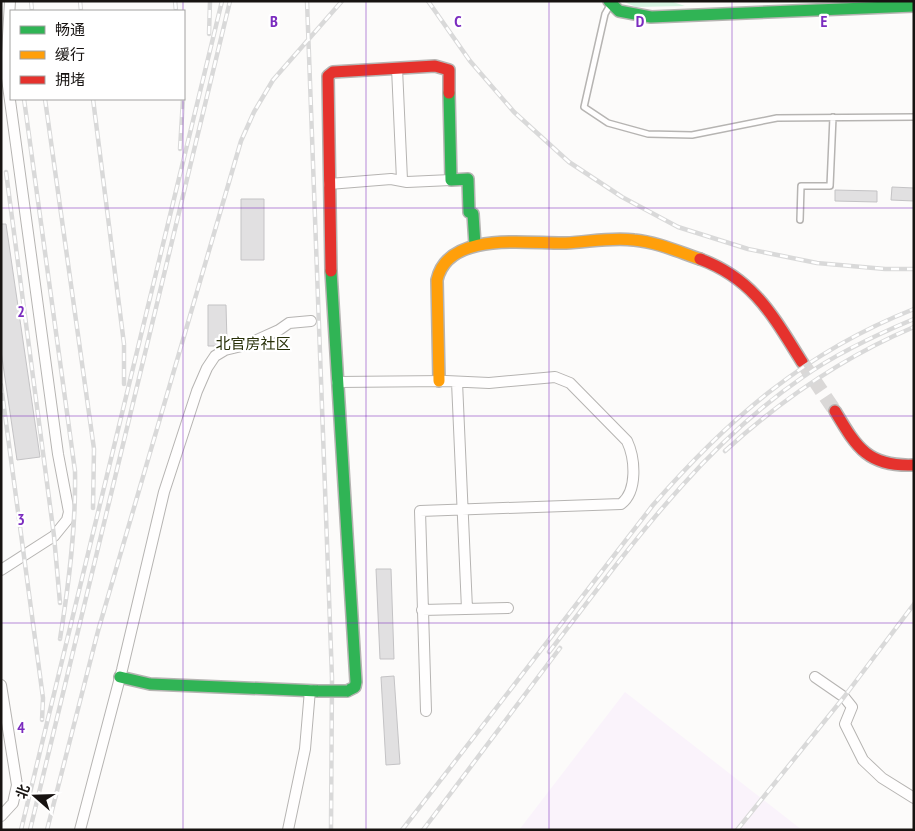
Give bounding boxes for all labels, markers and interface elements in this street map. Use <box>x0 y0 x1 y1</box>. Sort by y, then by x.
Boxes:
legend <box>10 10 185 100</box>
text: B <box>270 11 278 31</box>
text: C <box>454 11 462 31</box>
text: D <box>636 11 645 31</box>
text: E <box>821 11 828 31</box>
text: 畅通 <box>55 20 85 39</box>
text: 缓行 <box>55 45 85 64</box>
text: 拥堵 <box>55 70 85 89</box>
text: 2 <box>17 301 25 321</box>
district label: 北官房社区 <box>215 334 291 353</box>
text: 3 <box>17 509 25 529</box>
text: 4 <box>17 717 25 737</box>
north arrow <box>10 771 60 821</box>
text: 北 <box>12 782 34 801</box>

